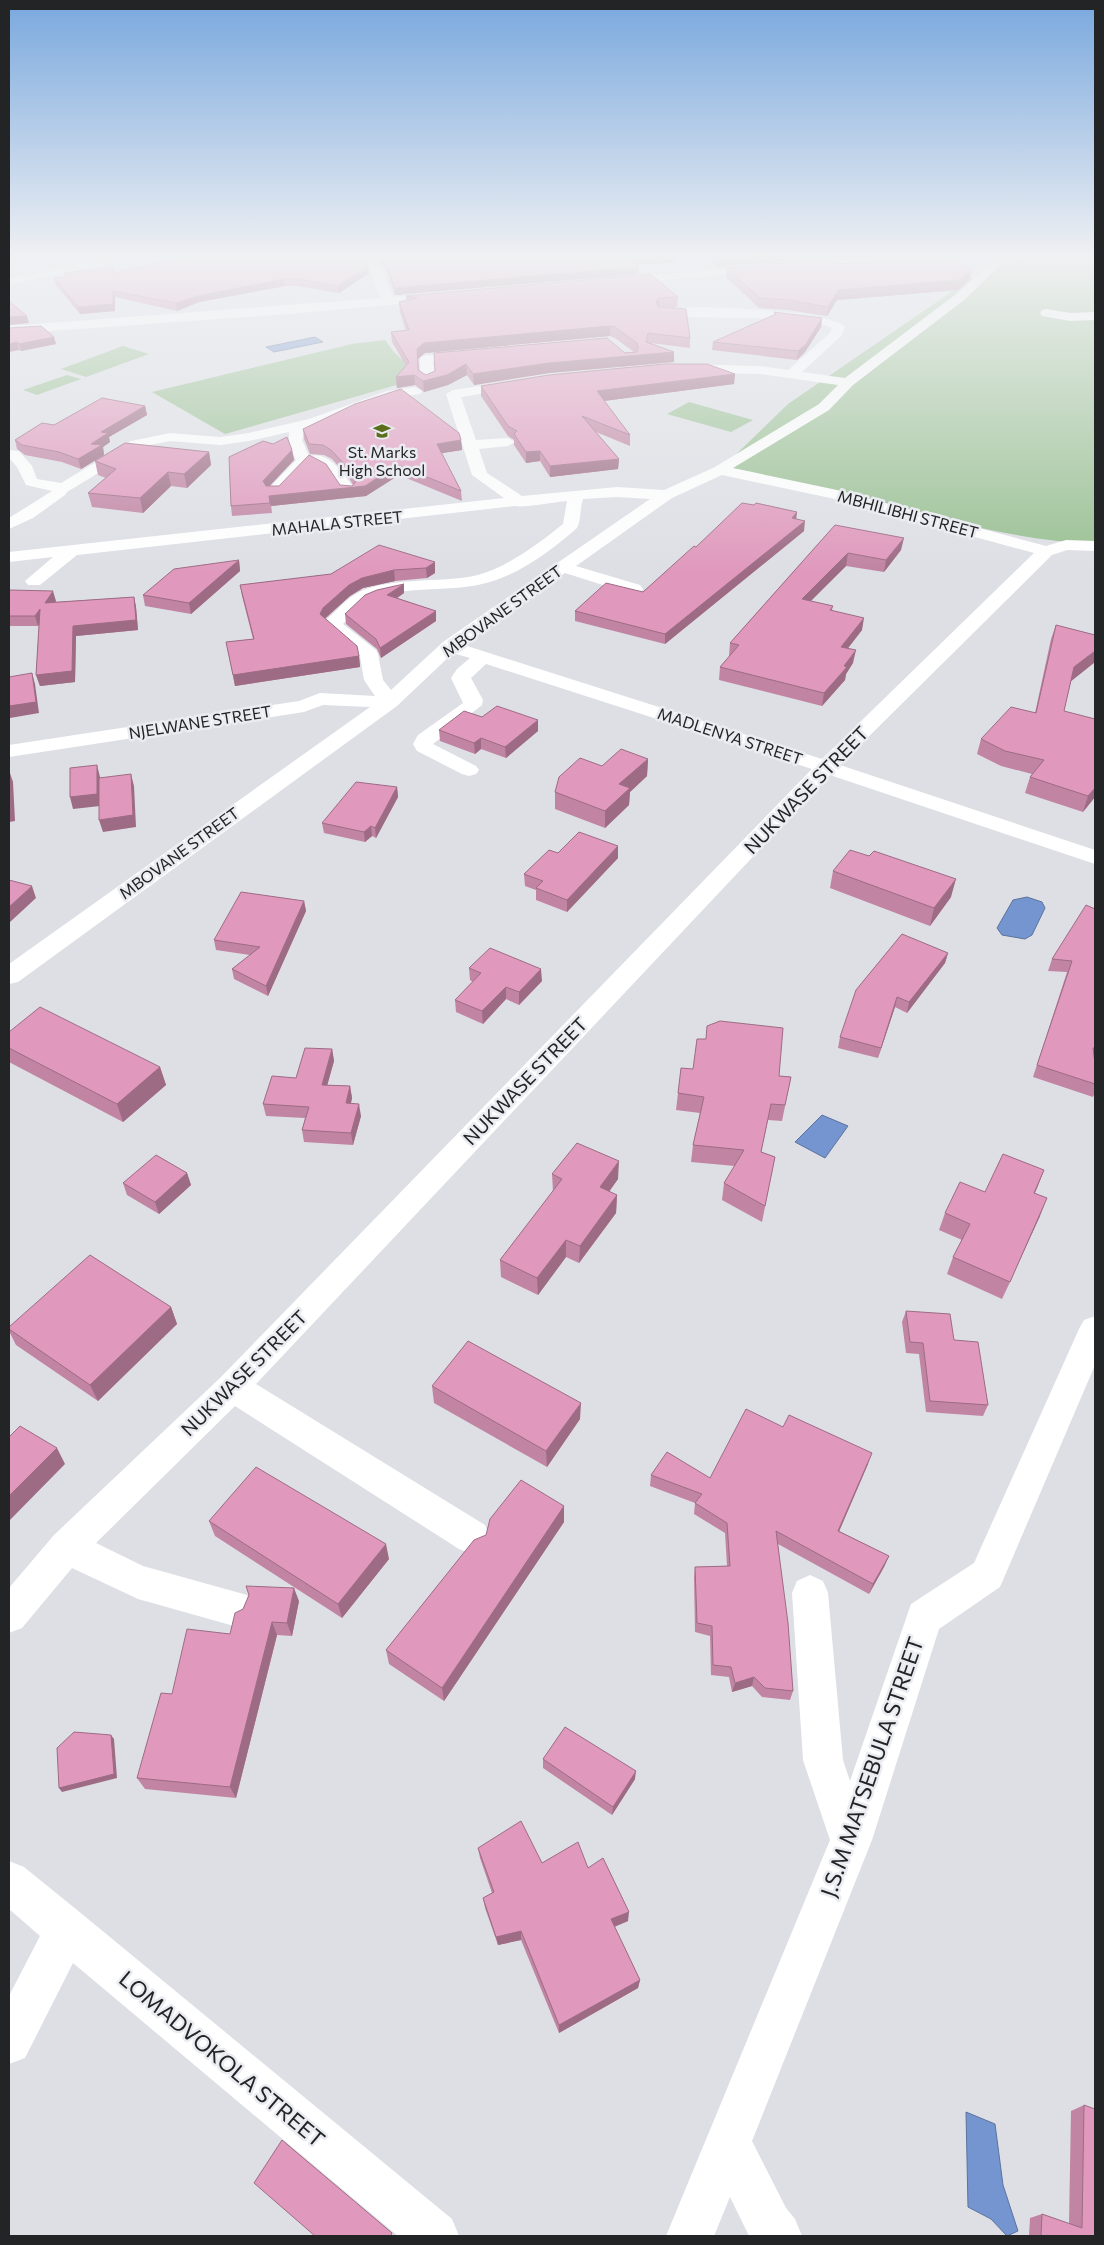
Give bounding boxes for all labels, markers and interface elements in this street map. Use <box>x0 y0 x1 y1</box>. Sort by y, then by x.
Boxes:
school or university icon: St. Marks High School <box>372 421 392 441</box>
place label: St. Marks High School <box>339 442 425 479</box>
street label: MBHILIBHI STREET <box>836 486 981 541</box>
street label: MAHALA STREET <box>270 506 404 539</box>
street label: MBOVANE STREET <box>438 561 565 660</box>
street label: NJELWANE STREET <box>127 701 273 742</box>
street label: MADLENYA STREET <box>655 703 805 768</box>
street label: NUKWASE STREET <box>739 721 872 858</box>
street label: MBOVANE STREET <box>115 803 242 902</box>
street label: NUKWASE STREET <box>458 1012 591 1149</box>
street label: NUKWASE STREET <box>176 1305 311 1440</box>
street label: J.S.M MATSEBULA STREET <box>814 1633 929 1900</box>
street label: LOMADVOKOLA STREET <box>114 1965 331 2153</box>

